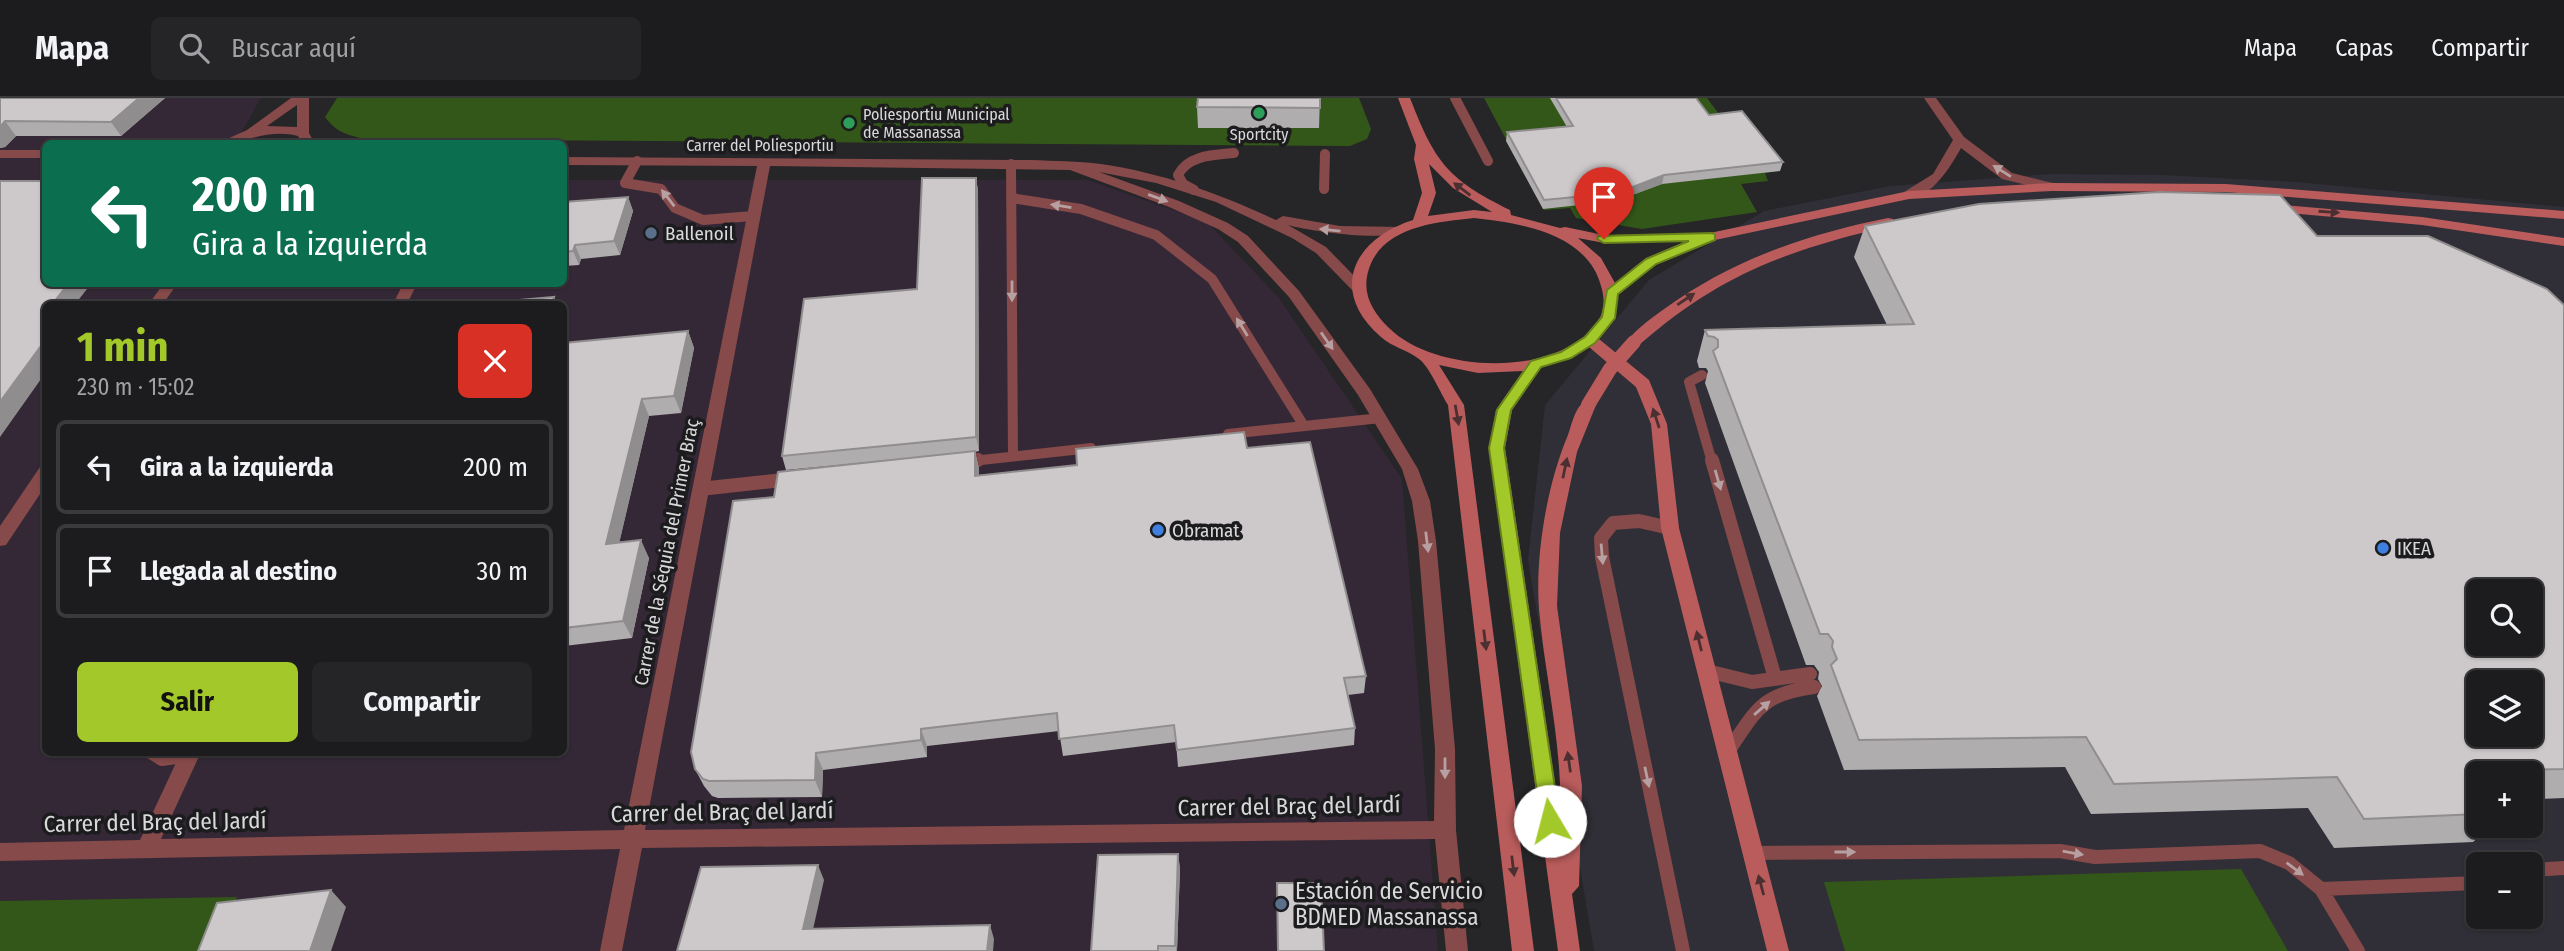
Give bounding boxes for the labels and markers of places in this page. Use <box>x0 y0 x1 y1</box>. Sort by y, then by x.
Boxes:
place label: Poliesportiu Municipal de Massanassa <box>863 105 1010 142</box>
marker: Sportcity <box>1251 105 1267 121</box>
marker: Poliesportiu Municipal de Massanassa <box>841 115 857 131</box>
place label: Sportcity <box>1230 125 1289 144</box>
pin <box>1574 167 1634 239</box>
place label: Ballenoil <box>665 222 734 245</box>
marker: Ballenoil <box>643 225 659 241</box>
place label: Obramat <box>1172 519 1240 542</box>
marker: Obramat <box>1150 522 1166 538</box>
place label: IKEA <box>2397 537 2431 560</box>
marker: IKEA <box>2375 540 2391 556</box>
place label: Estación de Servicio BDMED Massanassa <box>1295 877 1483 931</box>
marker: Estación de Servicio BDMED Massanassa <box>1273 896 1289 912</box>

